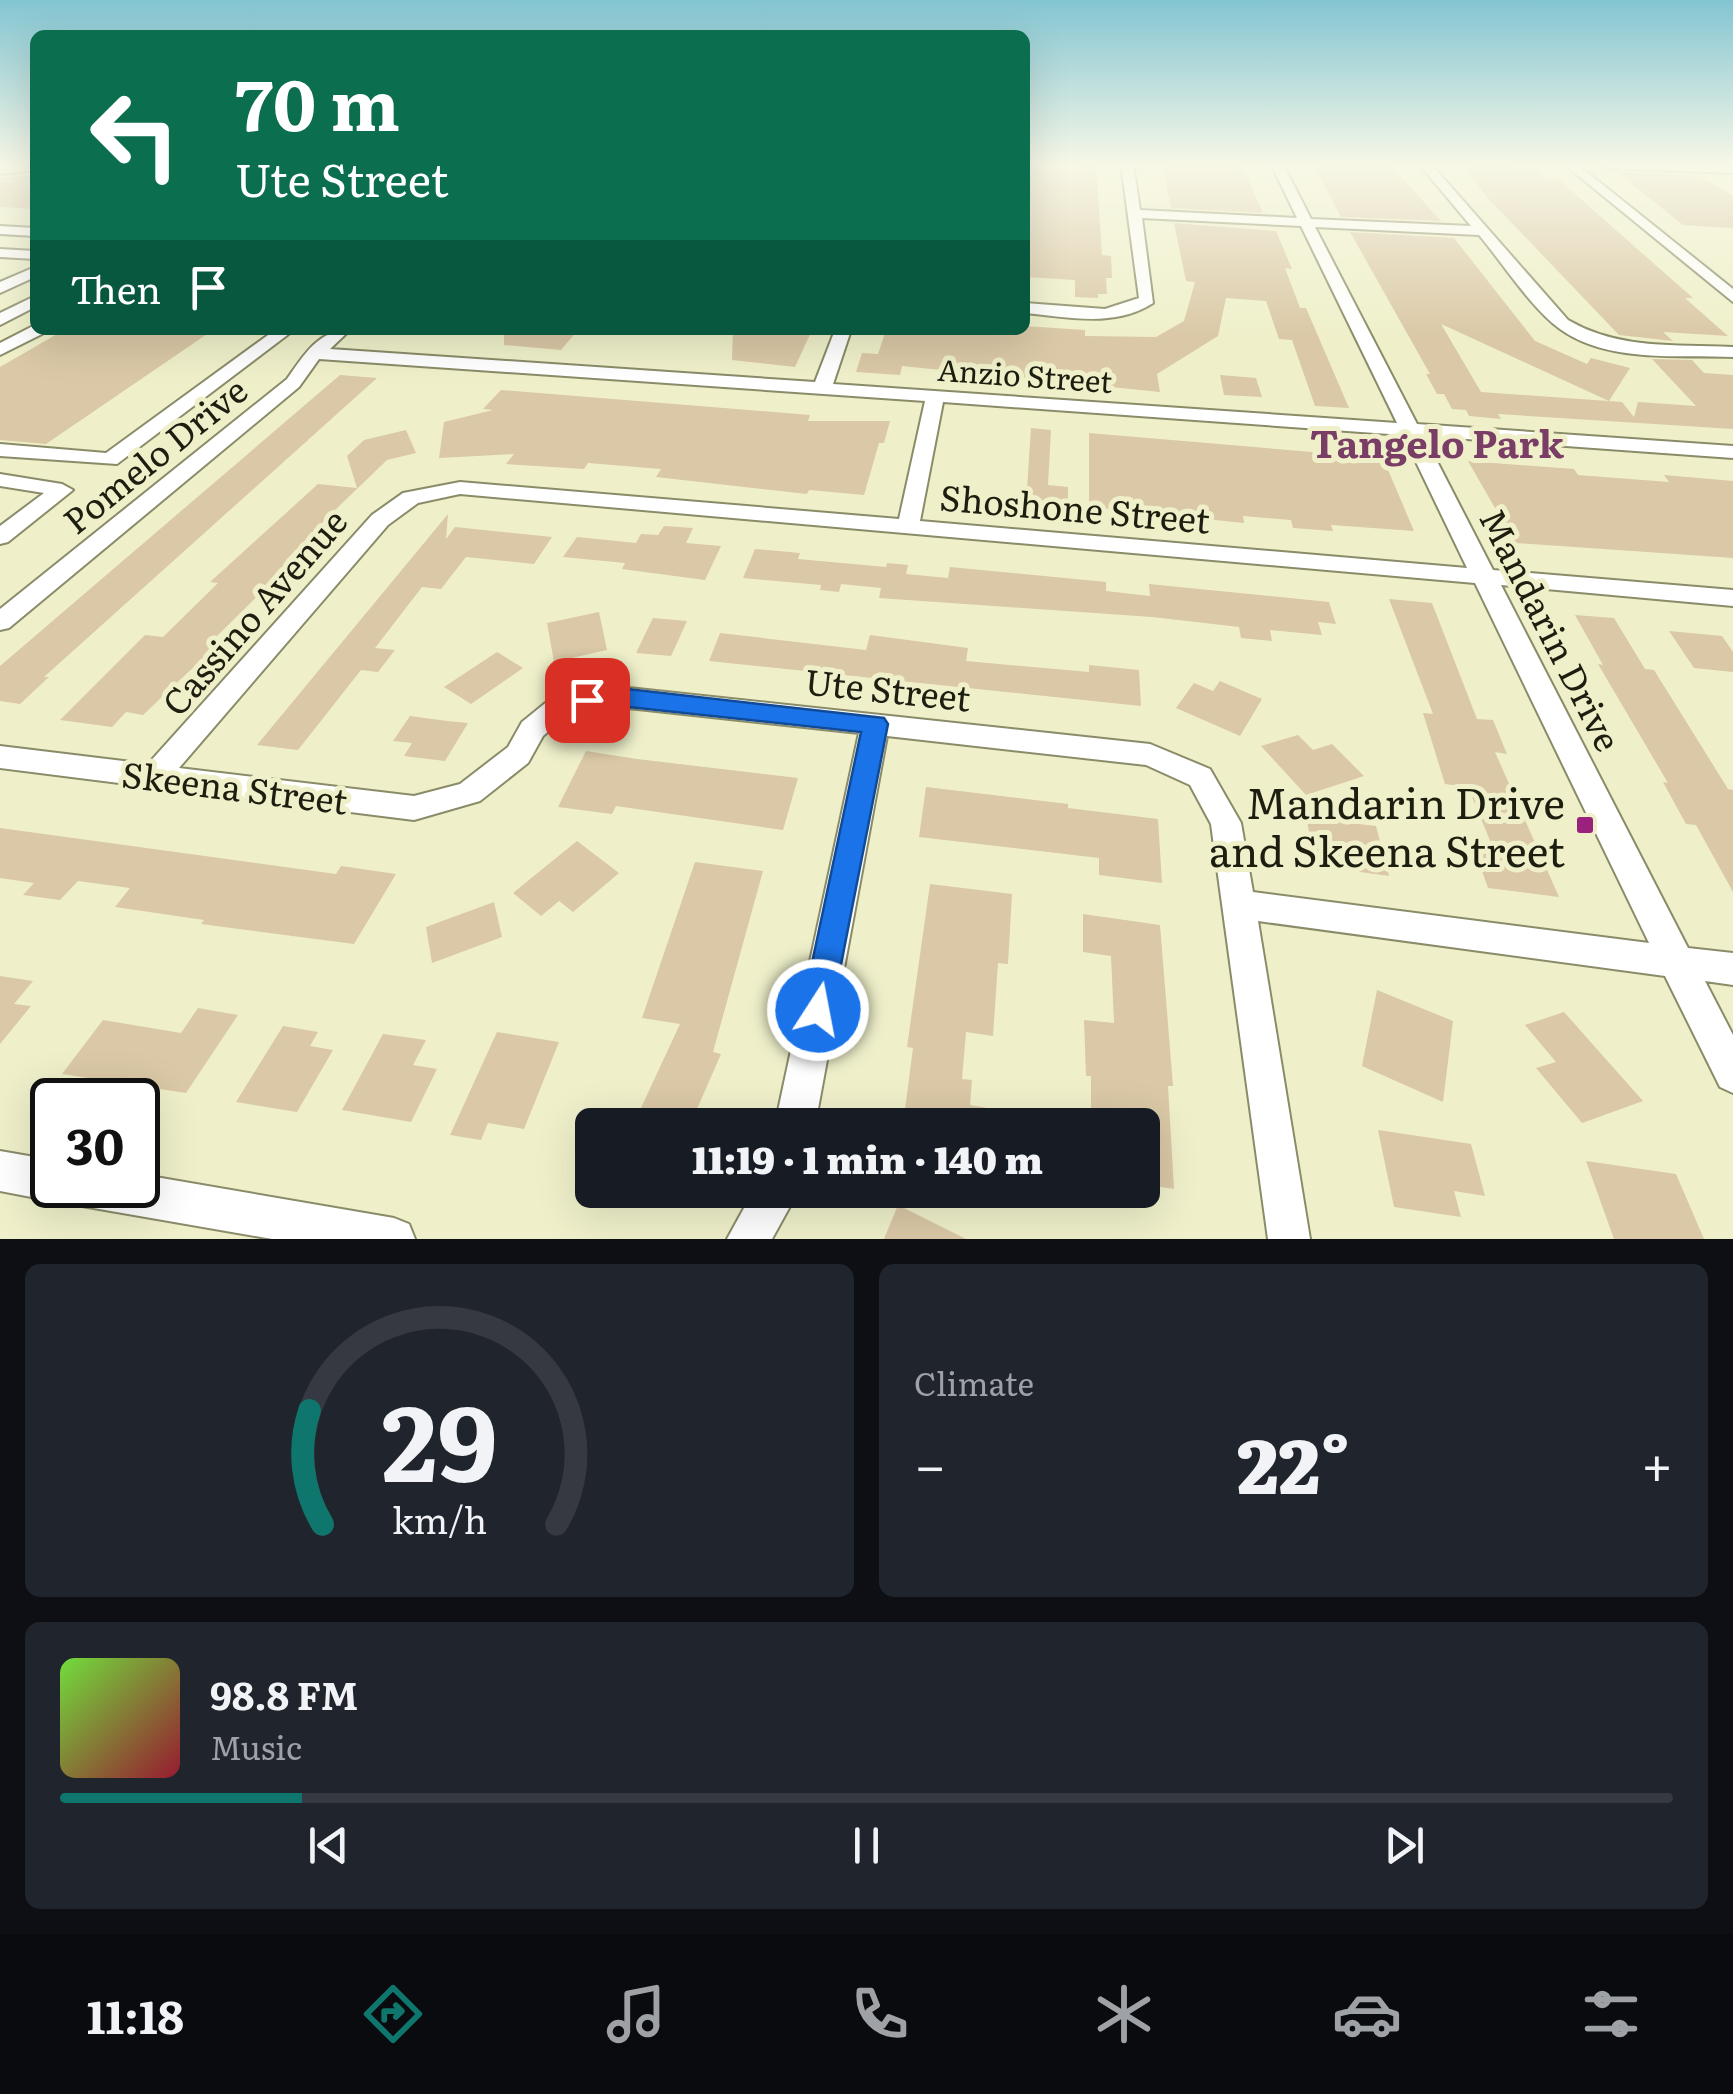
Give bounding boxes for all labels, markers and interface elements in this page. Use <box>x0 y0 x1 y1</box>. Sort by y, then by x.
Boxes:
text: 70 m <box>235 49 400 153</box>
icon: left <box>70 70 200 200</box>
text: Ute Street <box>235 144 449 211</box>
text: Then <box>70 259 161 316</box>
icon: arrive <box>181 260 236 315</box>
street label: Anzio Street <box>936 346 1114 402</box>
street label: Pomelo Drive <box>51 363 257 545</box>
district label: Tangelo Park <box>1310 413 1565 470</box>
street label: Shoshone Street <box>938 469 1212 545</box>
street label: Cassino Avenue <box>148 496 358 726</box>
street label: Mandarin Drive <box>1468 499 1636 759</box>
street label: Ute Street <box>803 653 973 723</box>
pin <box>545 658 630 743</box>
icon: arrive <box>560 673 615 728</box>
street label: Skeena Street <box>119 746 351 826</box>
place label: Mandarin Drive and Skeena Street <box>1209 770 1565 880</box>
marker: Mandarin Drive and Skeena Street <box>1574 814 1596 836</box>
position arrow <box>766 958 870 1062</box>
speed limit sign: 30 <box>30 1078 160 1208</box>
text: 11:19 · 1 min · 140 m <box>692 1129 1043 1186</box>
text: Climate <box>914 1358 1034 1406</box>
text: 29 <box>382 1360 497 1514</box>
text: 22° <box>1237 1406 1350 1517</box>
text: − <box>914 1421 946 1503</box>
text: + <box>1641 1421 1673 1503</box>
text: km/h <box>392 1492 487 1545</box>
text: 98.8 FM <box>210 1665 358 1722</box>
text: Music <box>210 1722 302 1770</box>
icon: previous <box>301 1818 356 1873</box>
icon: pause <box>839 1818 894 1873</box>
icon: next <box>1377 1818 1432 1873</box>
icon: directions <box>358 1979 428 2049</box>
icon: music <box>601 1979 671 2049</box>
icon: phone <box>845 1979 915 2049</box>
icon: climate <box>1089 1979 1159 2049</box>
icon: car <box>1332 1979 1402 2049</box>
icon: filters <box>1576 1979 1646 2049</box>
text: 11:18 <box>87 1981 184 2048</box>

